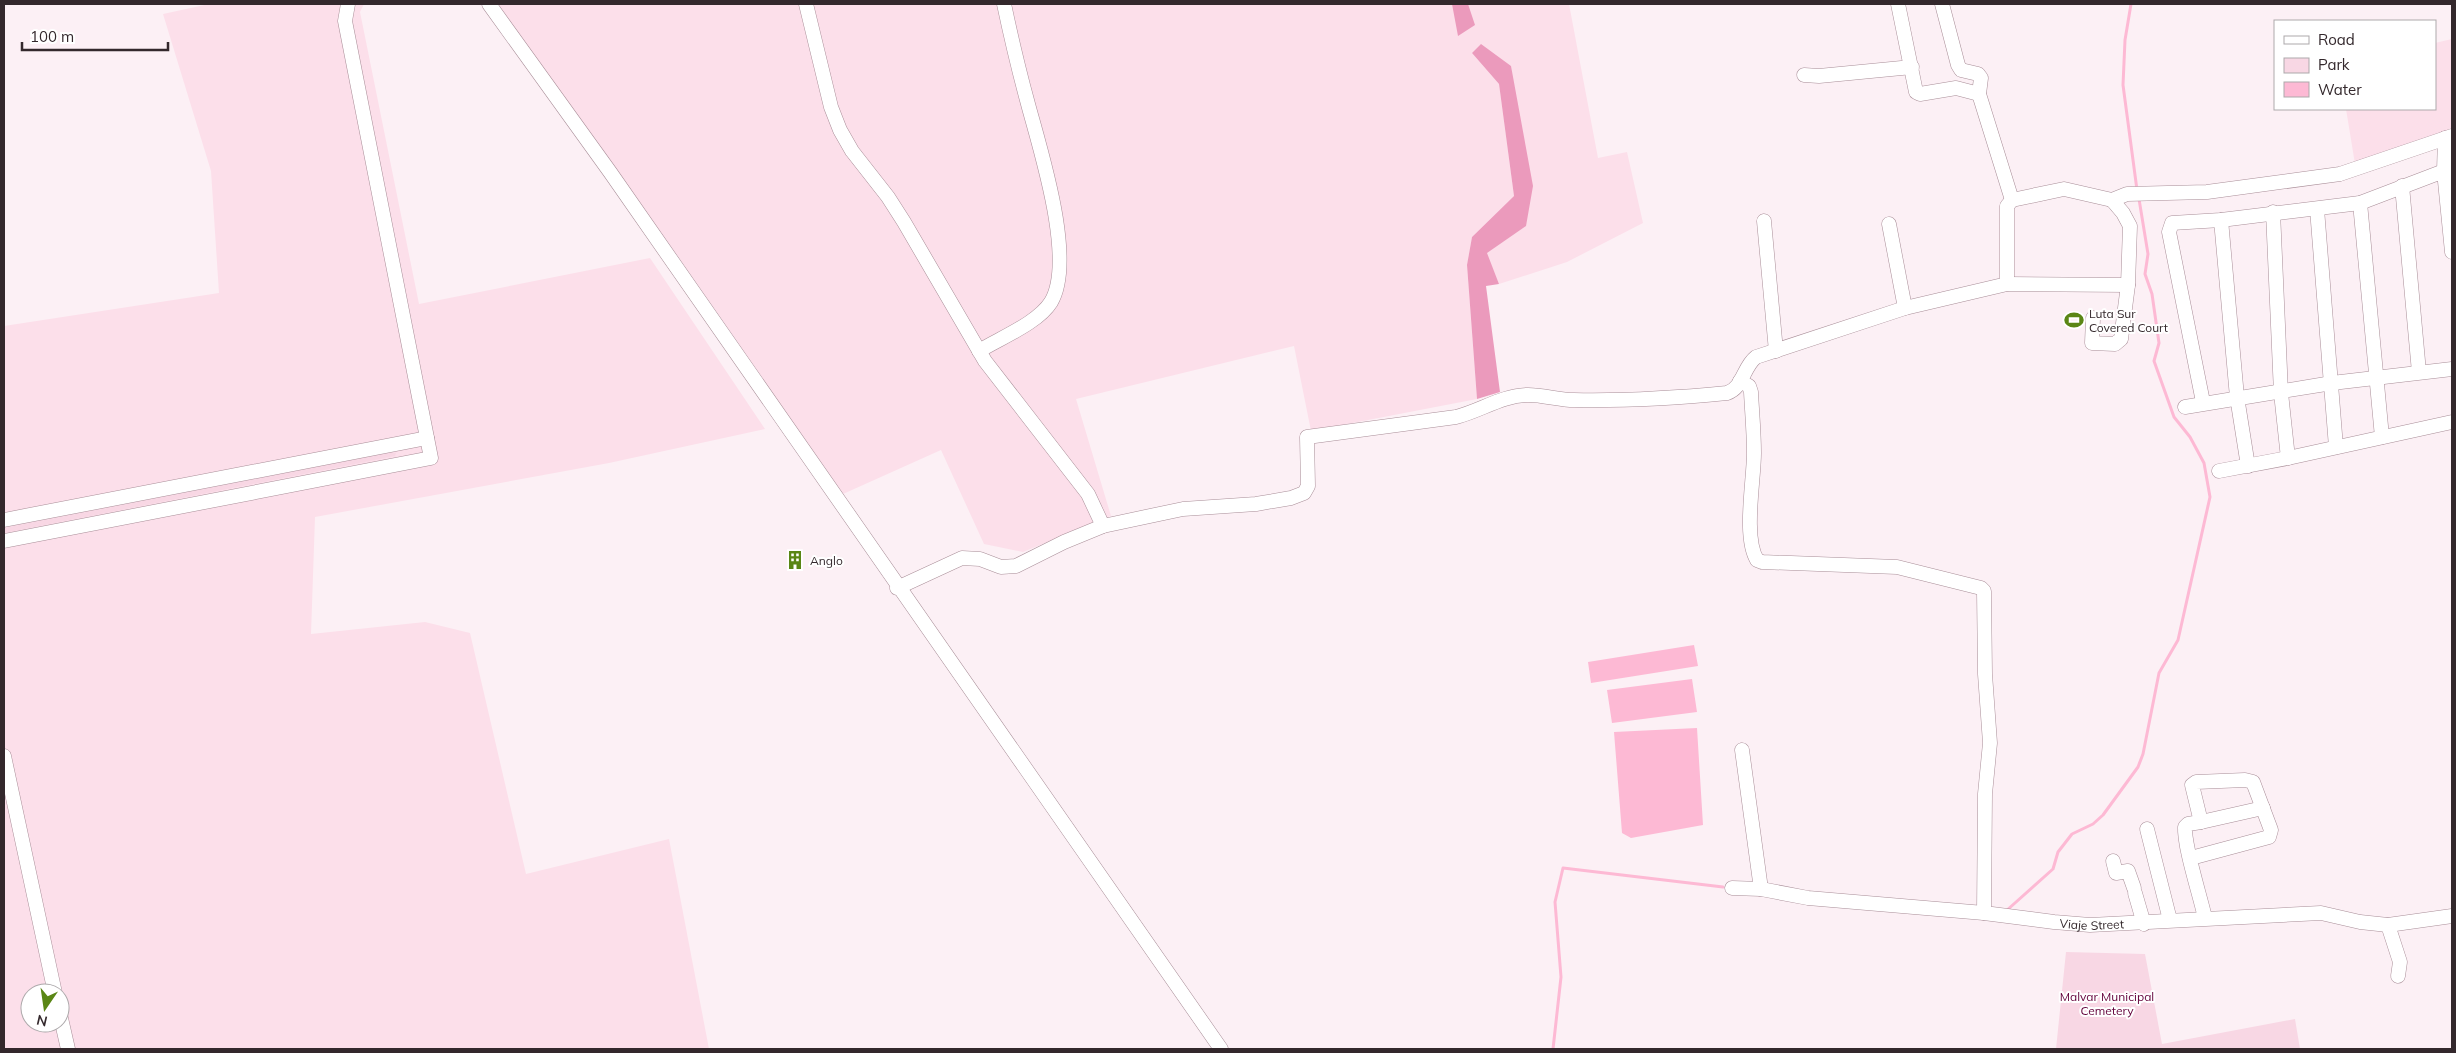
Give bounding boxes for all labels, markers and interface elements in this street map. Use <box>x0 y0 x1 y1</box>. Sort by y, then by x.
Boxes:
scale bar <box>22 20 169 52</box>
legend <box>2274 20 2436 110</box>
text: 100 m <box>30 27 74 46</box>
text: Road <box>2318 30 2355 49</box>
text: Park <box>2318 55 2350 74</box>
text: Water <box>2318 80 2362 99</box>
place label: Luta Sur Covered Court <box>2089 306 2168 335</box>
sports icon: Luta Sur Covered Court <box>2063 309 2085 331</box>
building icon: Anglo <box>784 549 806 571</box>
place label: Anglo <box>810 553 843 568</box>
street label: Viaje Street <box>2059 915 2124 933</box>
north arrow <box>20 983 70 1033</box>
park label: Malvar Municipal Cemetery <box>2060 989 2154 1018</box>
text: N <box>35 1011 49 1031</box>

